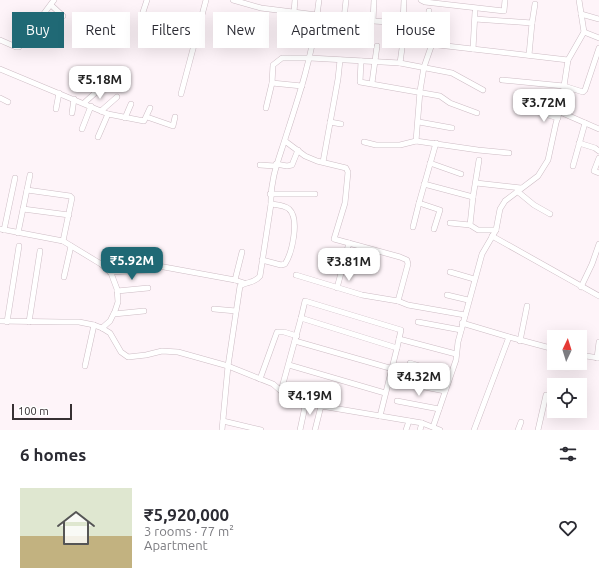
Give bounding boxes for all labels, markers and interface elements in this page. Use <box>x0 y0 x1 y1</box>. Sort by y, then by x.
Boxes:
chip: Buy <box>12 12 64 48</box>
chip: Rent <box>72 12 130 48</box>
chip: Filters <box>138 12 205 48</box>
chip: New <box>213 12 269 48</box>
chip: Apartment <box>277 12 374 48</box>
chip: House <box>382 12 450 48</box>
pin: ₹5.18M <box>67 66 133 100</box>
text: ₹5.18M <box>78 72 122 86</box>
pin: ₹3.72M <box>511 89 577 123</box>
text: ₹3.72M <box>522 95 566 109</box>
pin: ₹5.92M <box>99 247 165 281</box>
pin: ₹3.81M <box>316 248 382 282</box>
text: ₹5.92M <box>110 253 154 267</box>
text: ₹3.81M <box>327 254 371 268</box>
north arrow <box>547 330 587 370</box>
map controls <box>547 330 587 418</box>
pin: ₹4.32M <box>386 363 452 397</box>
text: ₹4.32M <box>397 369 441 383</box>
button: locate <box>547 378 587 418</box>
pin: ₹4.19M <box>277 382 343 416</box>
text: ₹4.19M <box>288 388 332 402</box>
scale bar <box>12 402 72 421</box>
text: 100 m <box>18 405 49 417</box>
icon: filters <box>557 443 579 465</box>
text: 6 homes <box>20 445 86 464</box>
icon: home <box>52 504 100 552</box>
text: ₹5,920,000 <box>144 505 229 524</box>
icon: heart <box>557 517 579 539</box>
text: 3 rooms · 77 m² <box>144 524 234 538</box>
text: Apartment <box>144 538 208 552</box>

